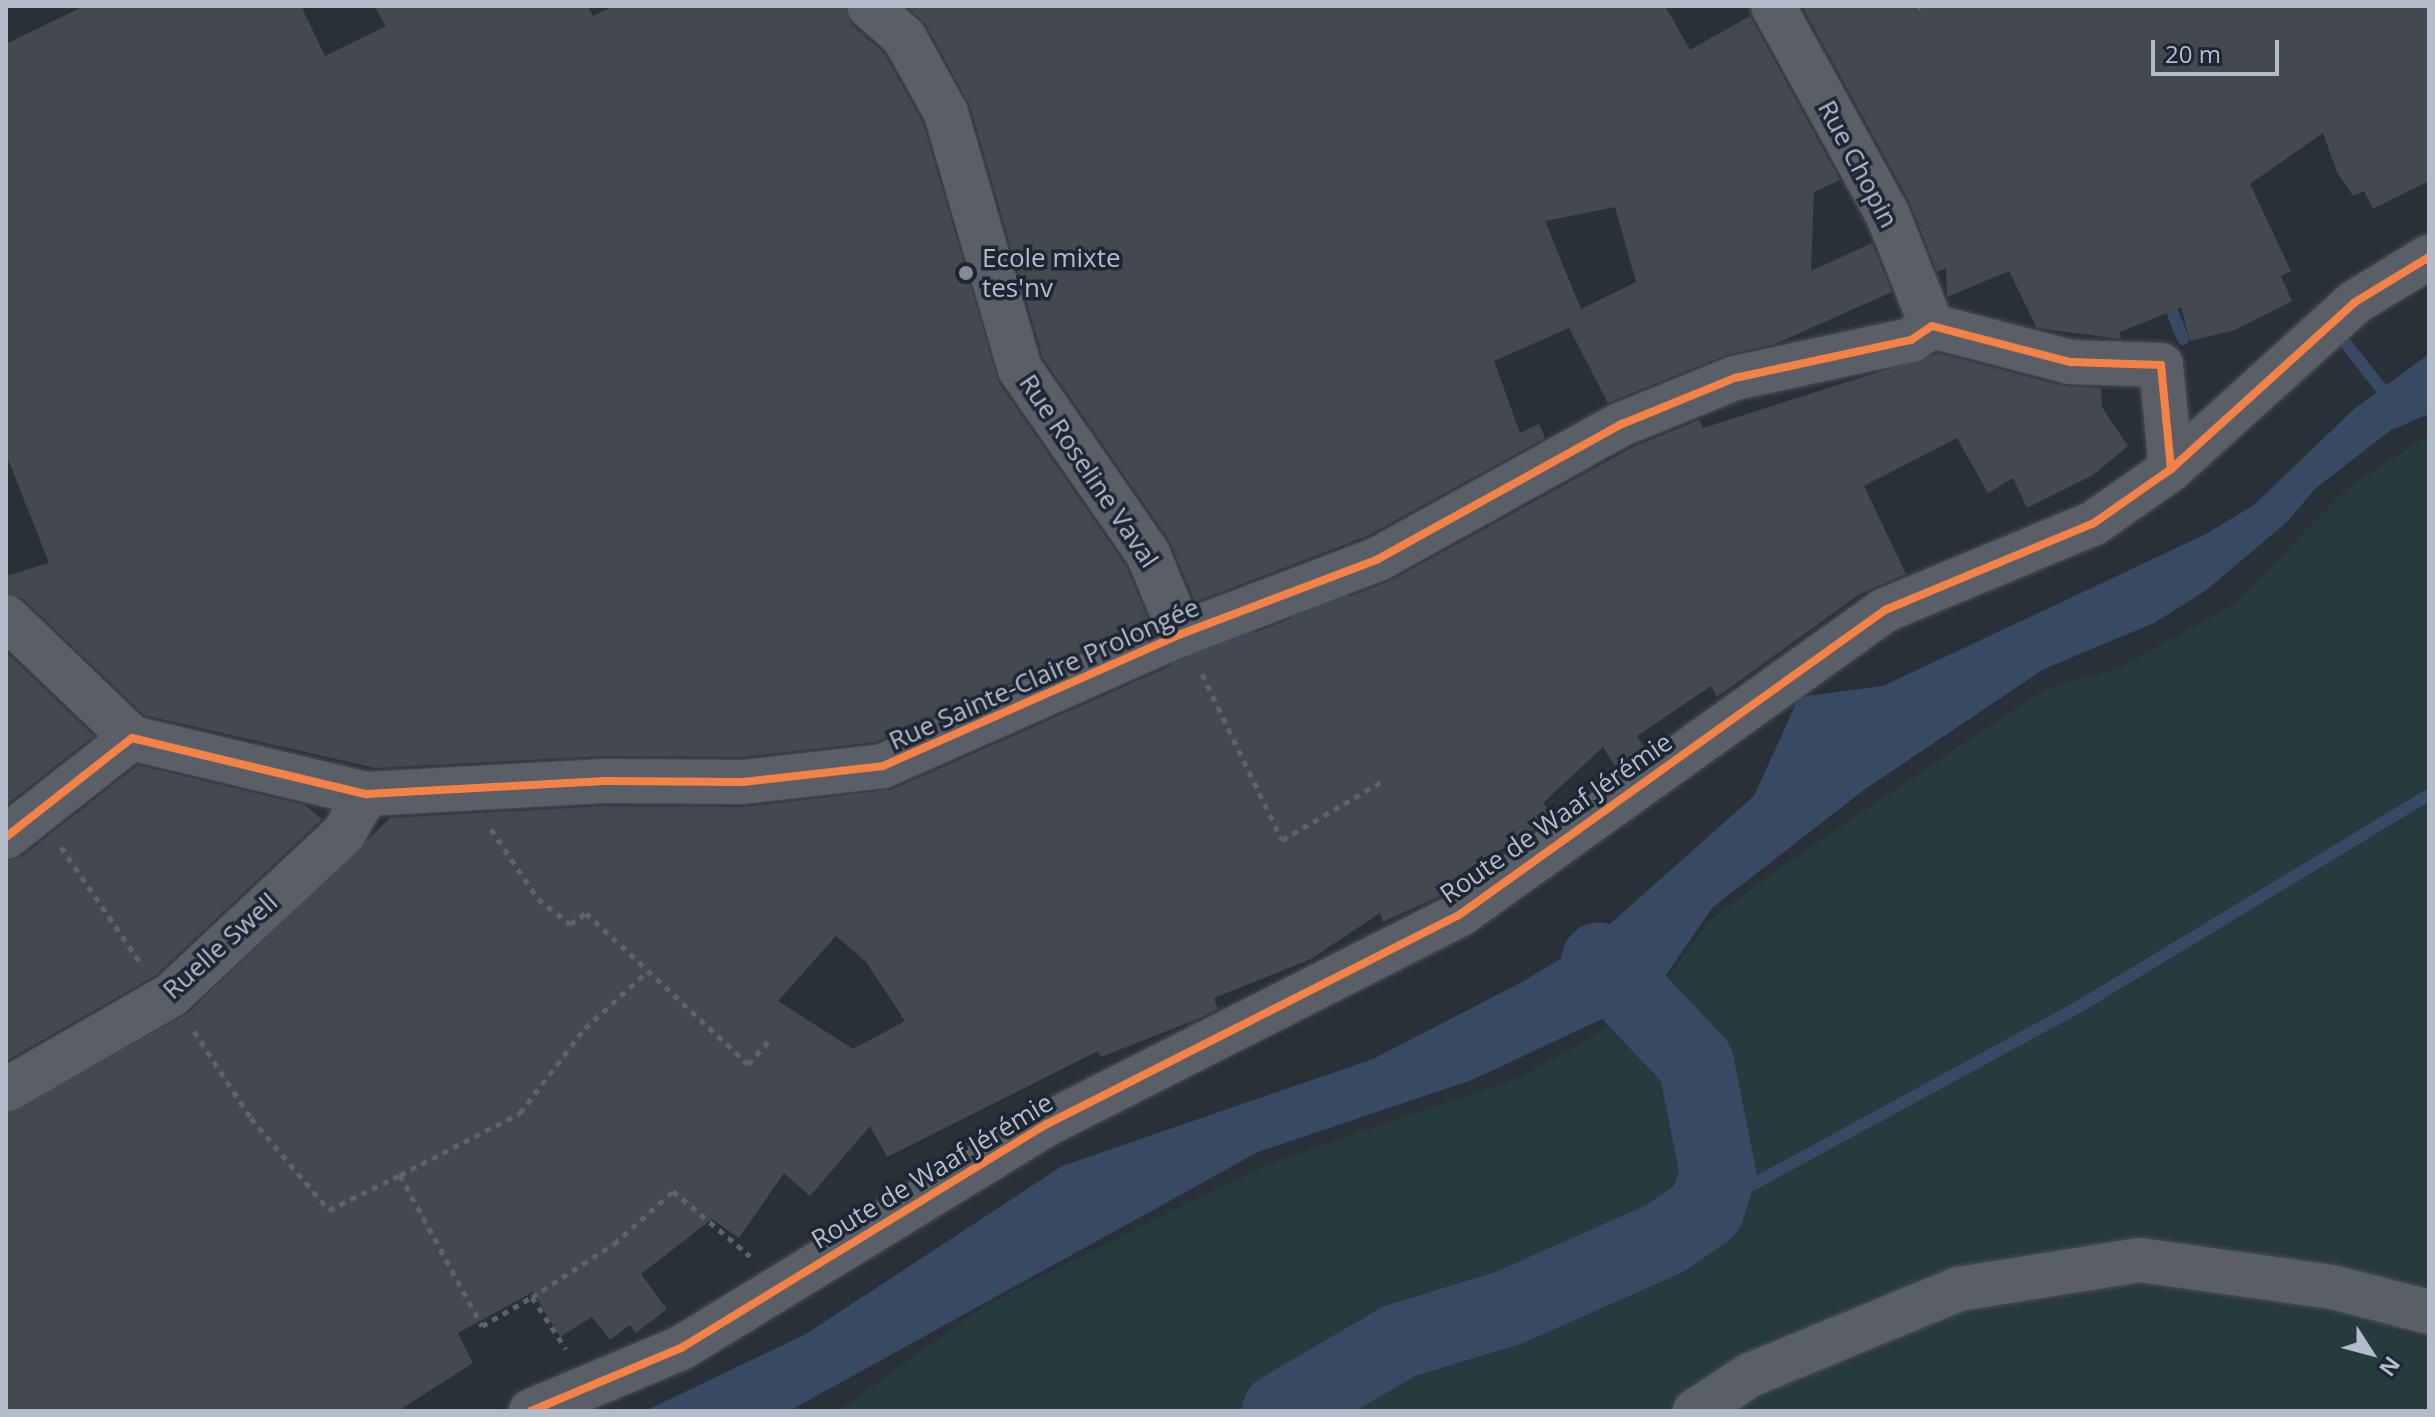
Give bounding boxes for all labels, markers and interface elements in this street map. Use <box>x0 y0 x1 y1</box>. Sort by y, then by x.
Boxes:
scale bar <box>2155 24 2283 74</box>
text: 20 m <box>2165 37 2221 70</box>
street label: Rue Chopin <box>1811 95 1905 233</box>
place label: Ecole mixte tes'nv <box>982 242 1121 304</box>
marker: Ecole mixte tes'nv <box>957 264 975 282</box>
street label: Rue Roseline Vaval <box>1013 368 1165 574</box>
street label: Rue Sainte-Claire Prolongée <box>884 591 1204 757</box>
street label: Route de Waaf Jérémie <box>1434 726 1678 910</box>
street label: Ruelle Swell <box>156 886 284 1006</box>
street label: Route de Waaf Jérémie <box>806 1087 1058 1255</box>
north arrow <box>2331 1313 2411 1393</box>
text: N <box>2373 1351 2408 1383</box>

